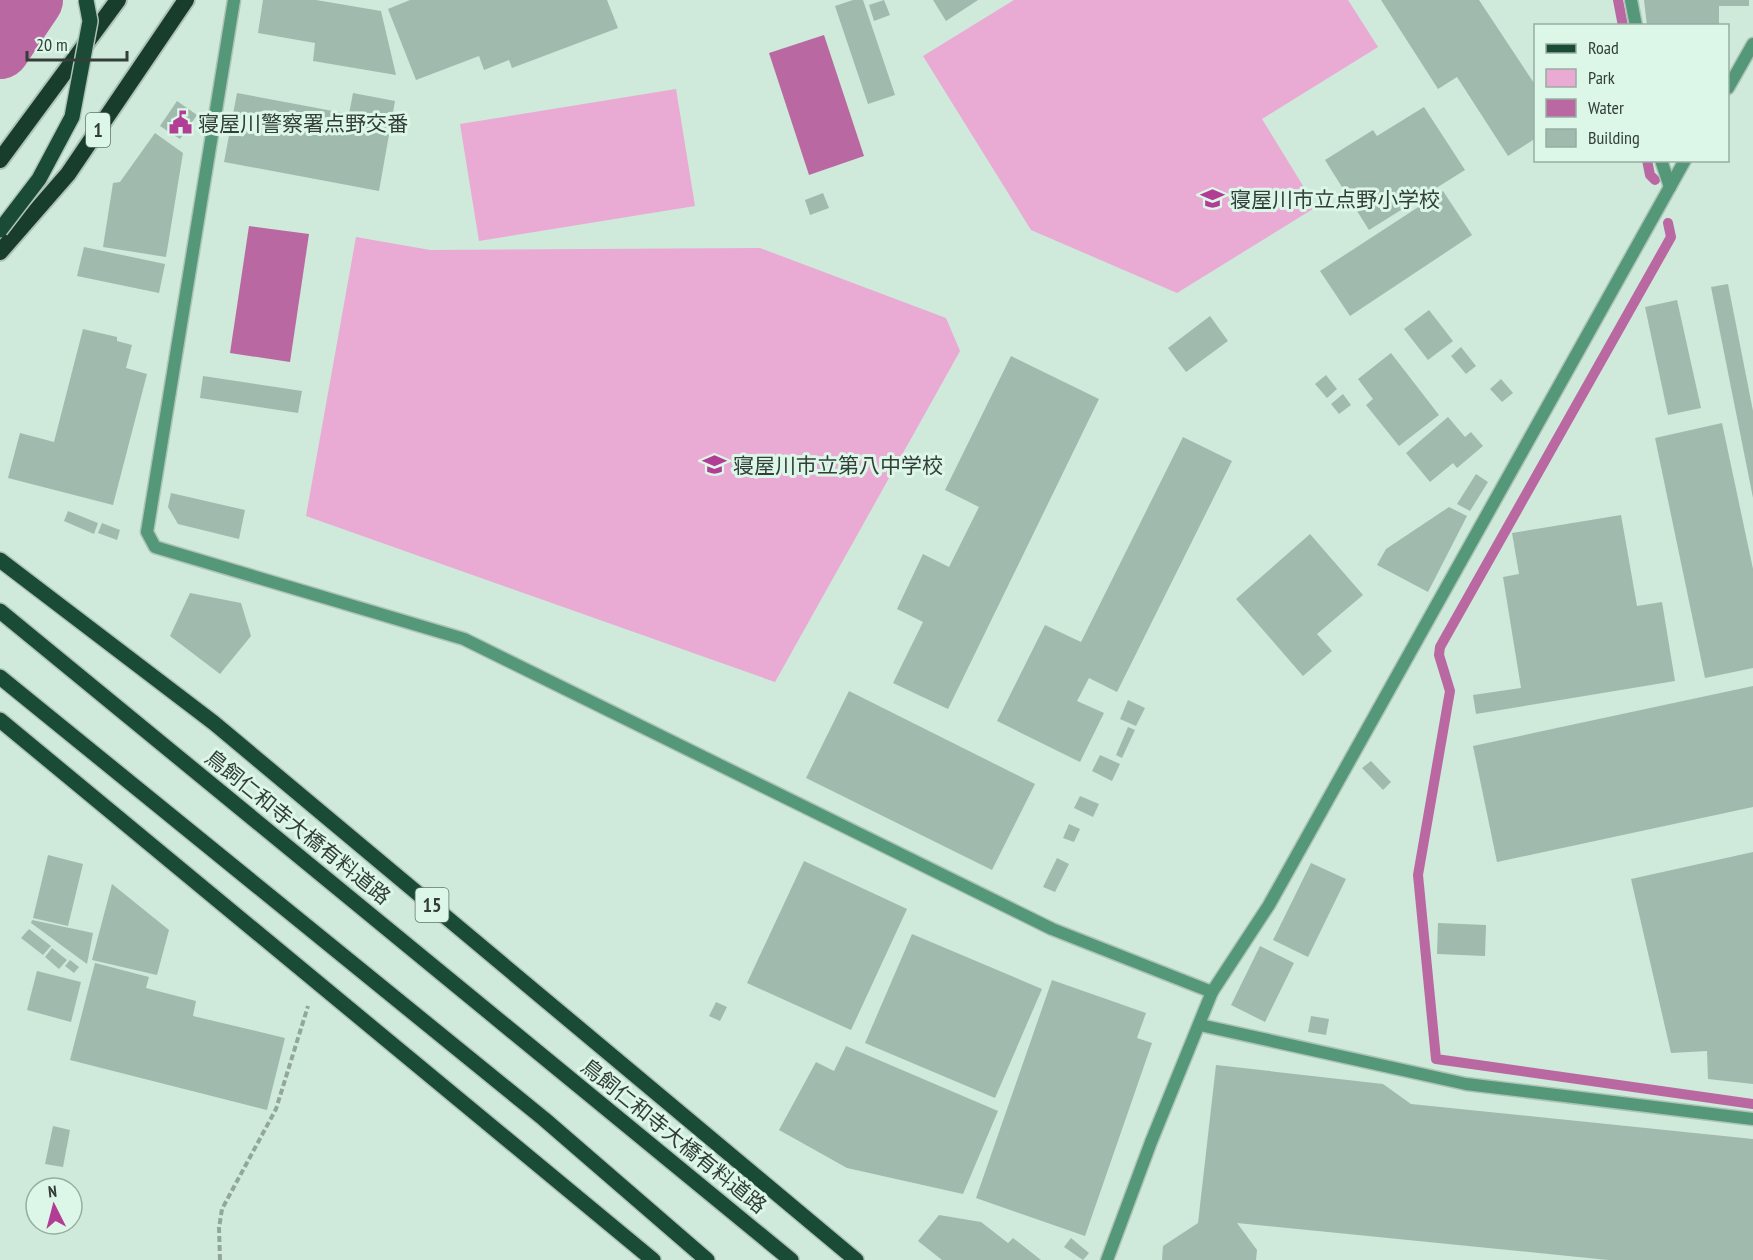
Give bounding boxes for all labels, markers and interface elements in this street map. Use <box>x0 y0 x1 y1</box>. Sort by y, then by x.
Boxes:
scale bar <box>27 24 128 62</box>
legend <box>1534 24 1729 162</box>
text: 20 m <box>36 33 68 56</box>
text: Road <box>1588 36 1619 59</box>
text: Park <box>1588 66 1615 89</box>
text: Water <box>1588 96 1624 119</box>
public building icon: 寝屋川警察署点野交番 <box>167 110 193 136</box>
place label: 寝屋川警察署点野交番 <box>198 110 408 137</box>
road number: 1 <box>86 113 110 147</box>
text: Building <box>1588 126 1640 149</box>
school or university icon: 寝屋川市立点野小学校 <box>1199 186 1225 212</box>
place label: 寝屋川市立点野小学校 <box>1230 186 1440 213</box>
school or university icon: 寝屋川市立第八中学校 <box>702 452 728 478</box>
place label: 寝屋川市立第八中学校 <box>733 452 943 479</box>
street label: 鳥飼仁和寺大橋有料道路 <box>200 744 396 910</box>
road number: 15 <box>416 888 448 922</box>
street label: 鳥飼仁和寺大橋有料道路 <box>576 1053 772 1219</box>
north arrow <box>24 1176 84 1236</box>
text: N <box>47 1181 58 1201</box>

